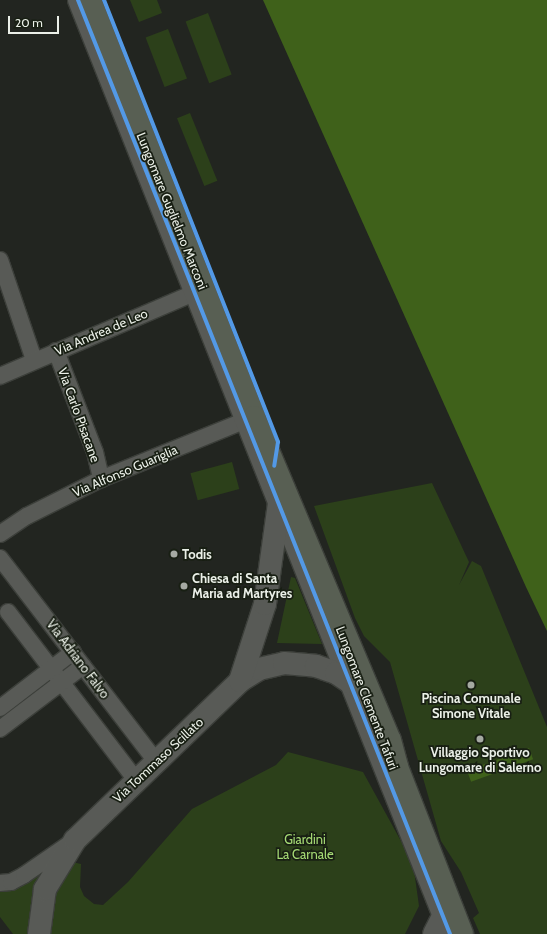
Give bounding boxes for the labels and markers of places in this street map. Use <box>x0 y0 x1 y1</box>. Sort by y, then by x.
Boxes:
place label: Todis <box>182 546 212 562</box>
marker: Todis <box>169 549 179 559</box>
place label: Chiesa di Santa Maria ad Martyres <box>192 571 292 602</box>
marker: Chiesa di Santa Maria ad Martyres <box>179 581 189 591</box>
marker: Piscina Comunale Simone Vitale <box>466 680 476 690</box>
place label: Piscina Comunale Simone Vitale <box>421 691 521 722</box>
marker: Villaggio Sportivo Lungomare di Salerno <box>475 734 485 744</box>
place label: Villaggio Sportivo Lungomare di Salerno <box>419 745 541 776</box>

